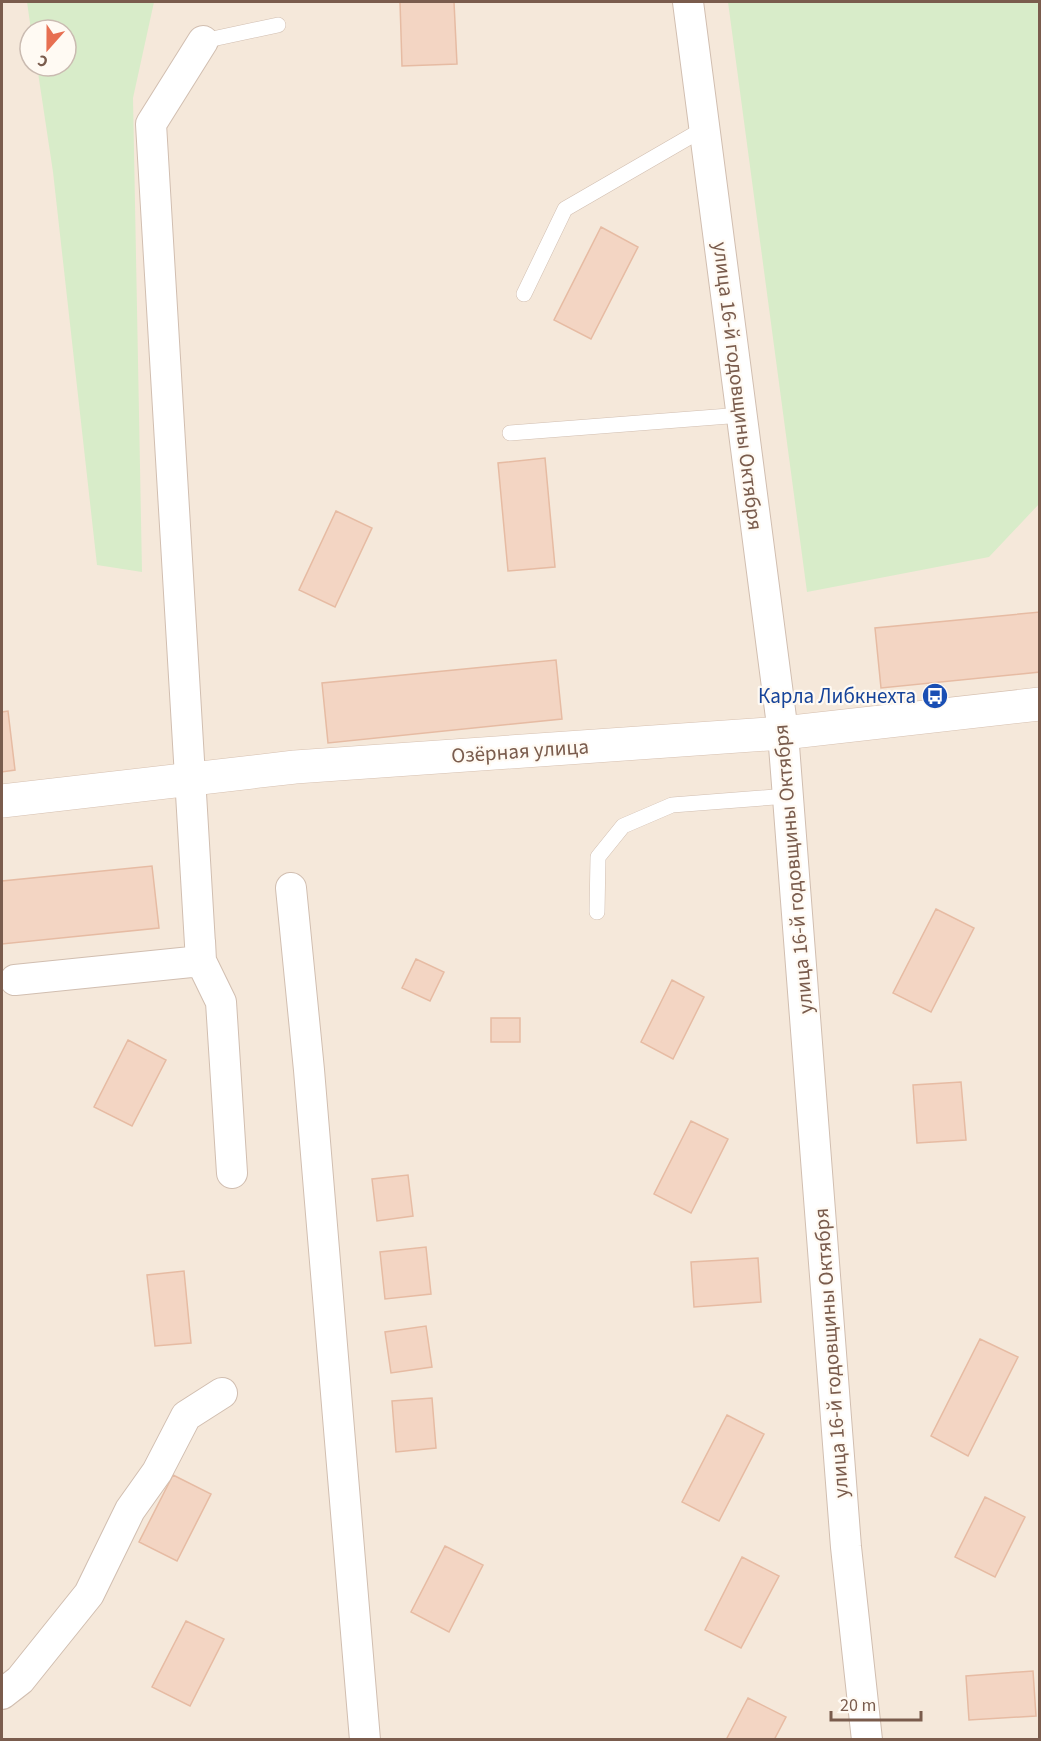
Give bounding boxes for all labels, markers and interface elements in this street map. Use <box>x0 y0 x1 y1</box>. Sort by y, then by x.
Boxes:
north arrow <box>18 18 78 78</box>
text: С <box>35 49 51 73</box>
street label: улица 16-й годовщины Октября <box>705 240 771 532</box>
place label: Карла Либкнехта <box>758 681 916 711</box>
bus stop icon: Карла Либкнехта <box>920 681 950 711</box>
street label: улица 16-й годовщины Октября <box>765 723 821 1015</box>
street label: Озёрная улица <box>450 731 590 771</box>
street label: улица 16-й годовщины Октября <box>806 1207 856 1499</box>
scale bar <box>831 1684 921 1722</box>
text: 20 m <box>840 1693 876 1718</box>

